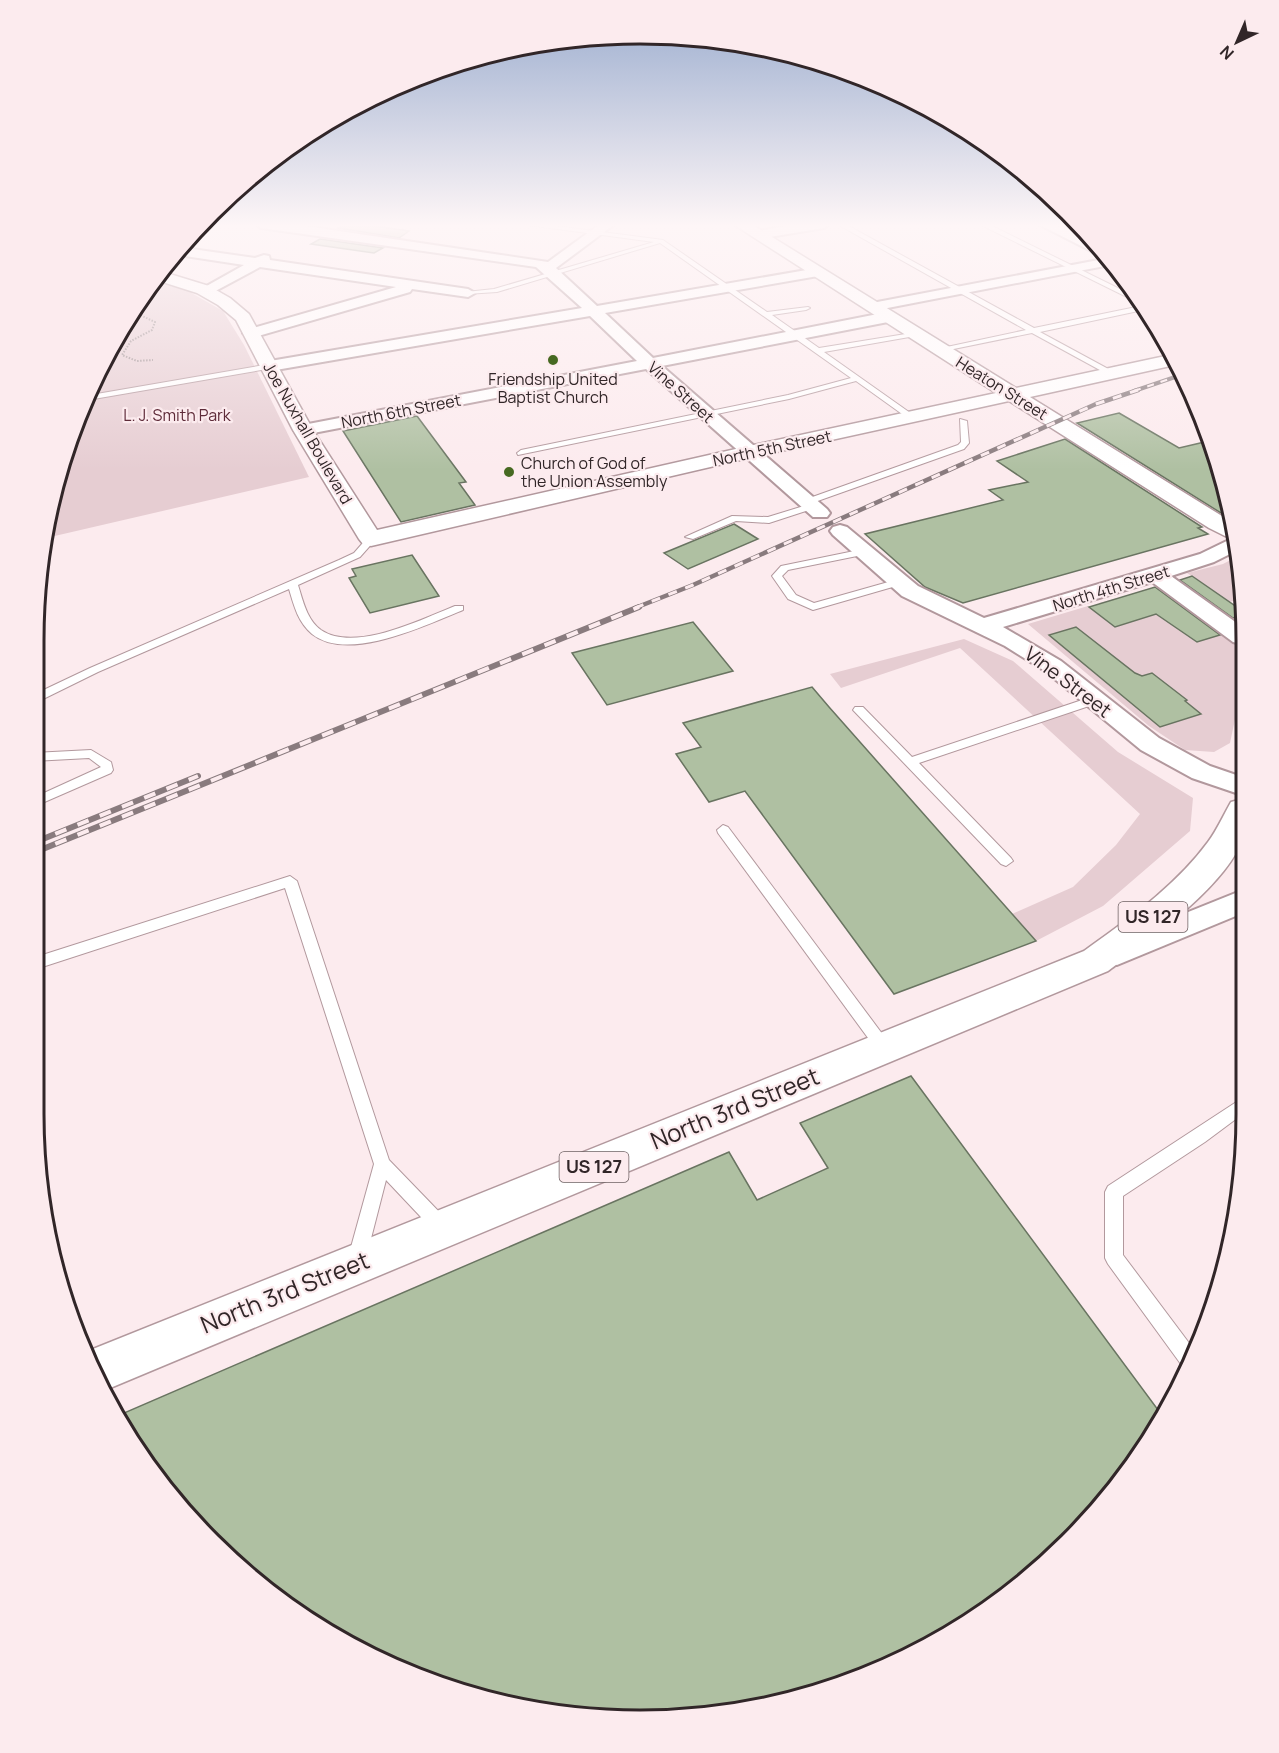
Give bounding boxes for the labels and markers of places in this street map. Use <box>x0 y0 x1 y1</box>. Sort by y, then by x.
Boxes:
marker: Friendship United Baptist Church <box>546 353 560 367</box>
place label: Friendship United Baptist Church <box>488 368 618 408</box>
place label: Church of God of the Union Assembly <box>521 452 668 492</box>
marker: Church of God of the Union Assembly <box>502 465 516 479</box>

